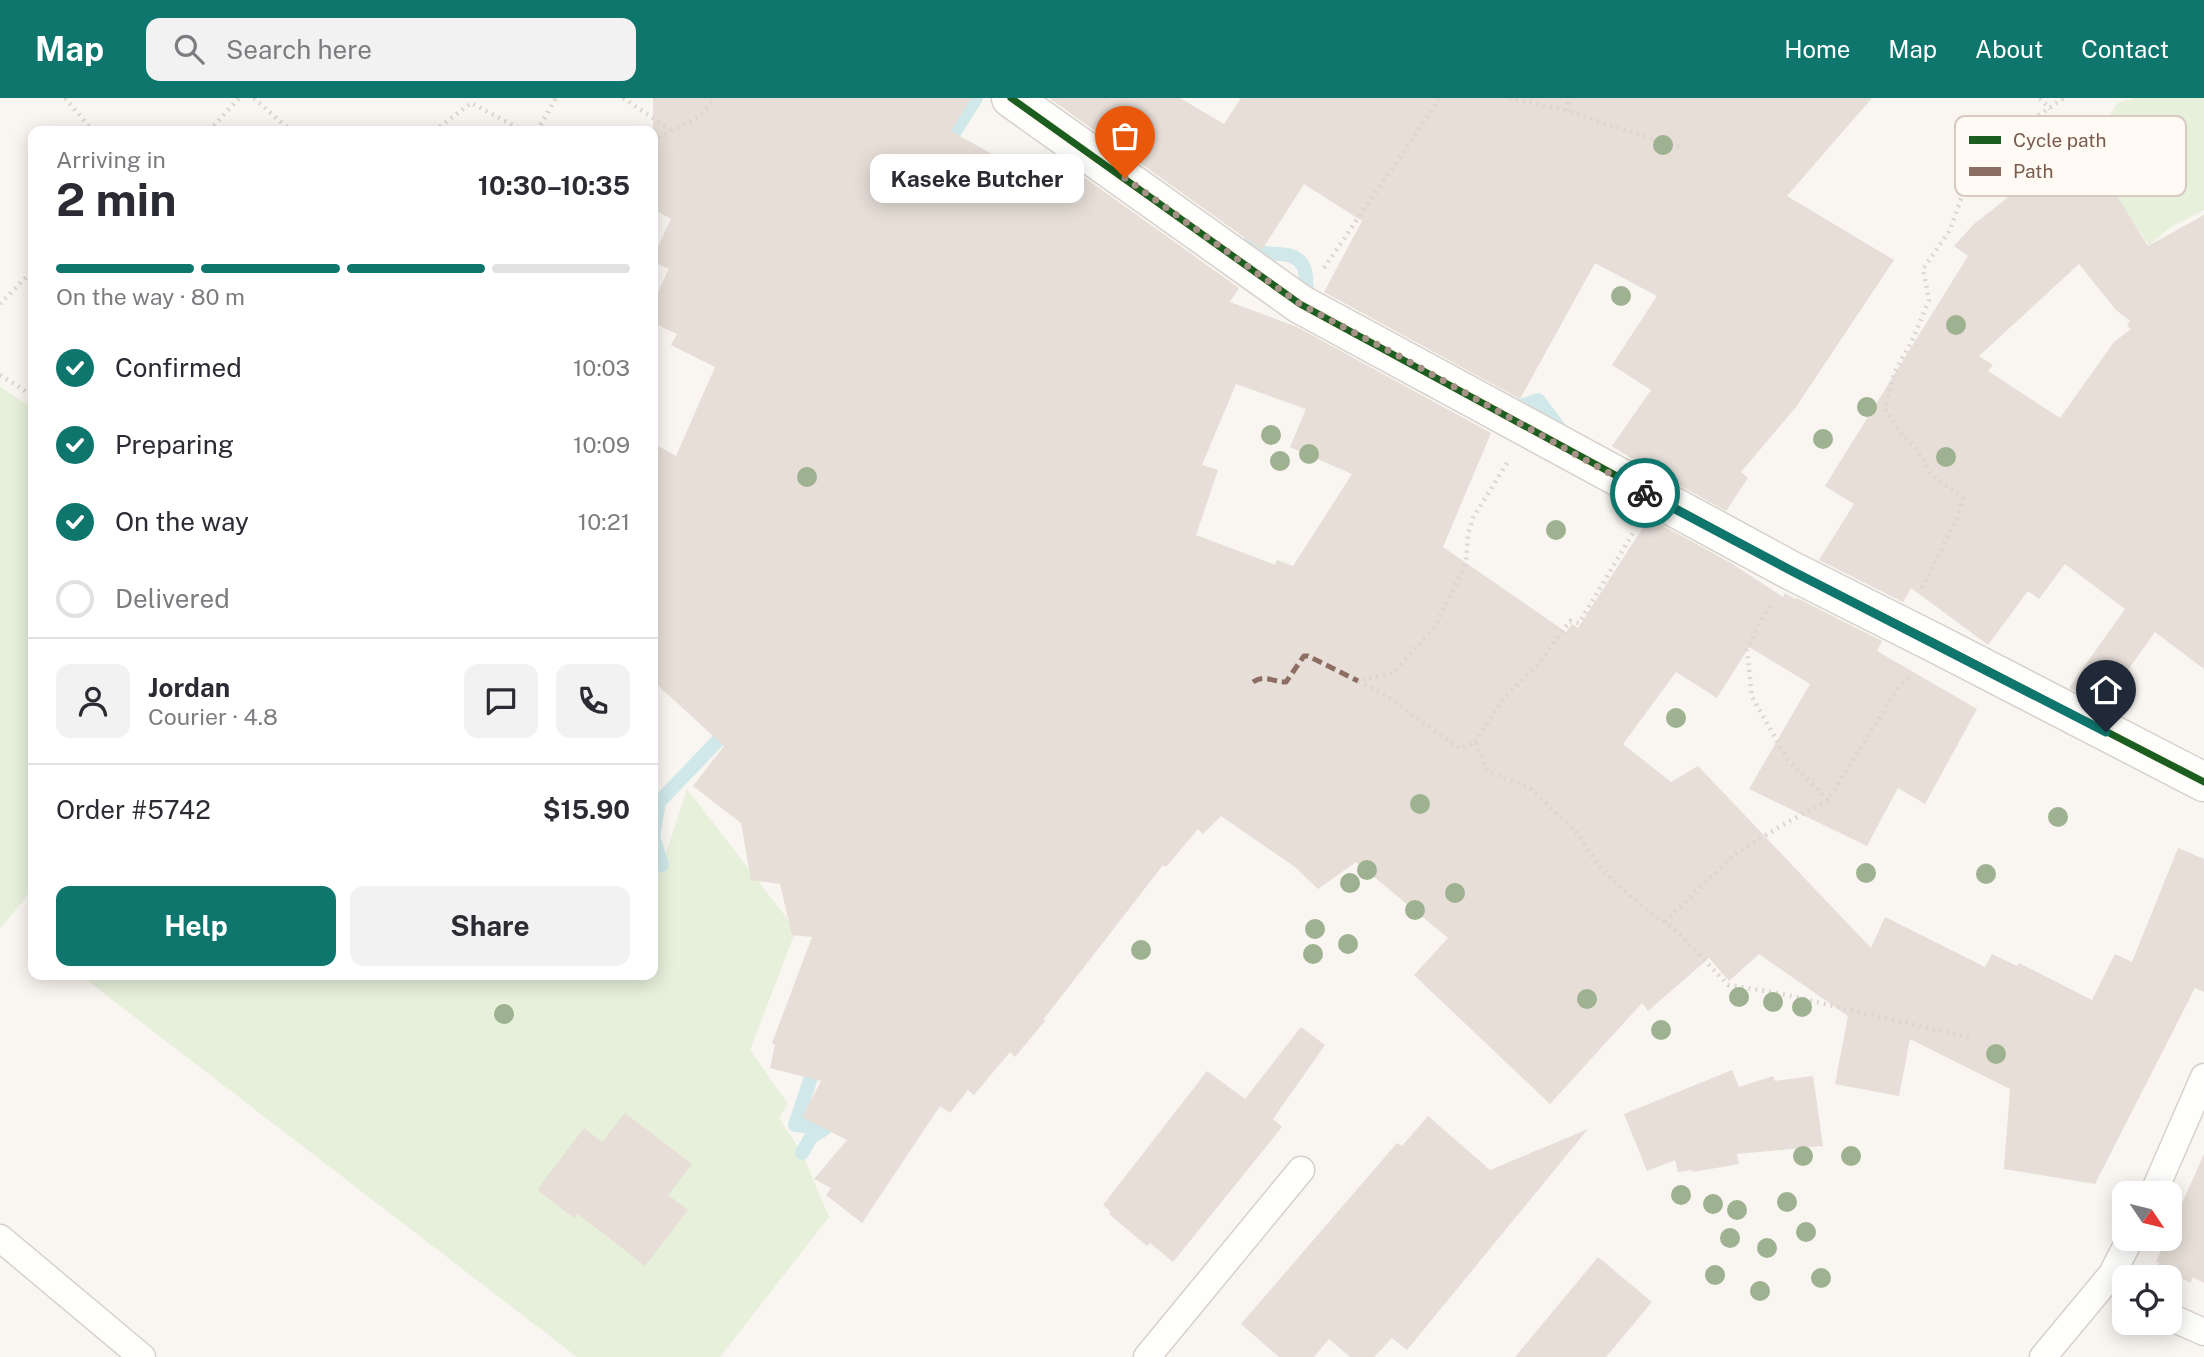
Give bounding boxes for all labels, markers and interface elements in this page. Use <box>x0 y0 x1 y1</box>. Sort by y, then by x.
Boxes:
search box <box>146 18 636 81</box>
text: Map <box>35 30 104 68</box>
icon: search <box>170 30 208 68</box>
text: Search here <box>226 34 372 65</box>
text: Home <box>1784 35 1850 63</box>
text: Map <box>1888 35 1937 63</box>
text: About <box>1975 35 2043 63</box>
text: Contact <box>2081 35 2169 63</box>
pin <box>1095 106 1155 178</box>
legend <box>1955 116 2186 196</box>
icon: bag <box>1106 117 1144 155</box>
text: Cycle path <box>2013 129 2106 151</box>
text: Arriving in <box>56 146 166 173</box>
callout: Kaseke Butcher <box>870 154 1083 202</box>
text: Path <box>2013 160 2053 182</box>
text: Kaseke Butcher <box>890 165 1064 192</box>
text: 10:30–10:35 <box>478 170 630 201</box>
text: 2 min <box>56 172 176 226</box>
text: On the way · 80 m <box>56 283 245 310</box>
icon: check <box>56 349 94 387</box>
text: Confirmed <box>115 352 242 383</box>
text: 10:03 <box>573 354 630 381</box>
icon: check <box>56 426 94 464</box>
text: Preparing <box>115 429 234 460</box>
text: 10:09 <box>573 431 630 458</box>
courier <box>1610 458 1680 528</box>
icon: bike <box>1626 474 1664 512</box>
icon: check <box>56 503 94 541</box>
text: On the way <box>115 506 249 537</box>
text: 10:21 <box>578 508 630 535</box>
text: Delivered <box>115 583 230 614</box>
pin <box>2076 660 2136 732</box>
button: person <box>56 664 130 738</box>
button: chat <box>464 664 538 738</box>
button: phone <box>556 664 630 738</box>
icon: home <box>2087 671 2125 709</box>
text: Jordan <box>148 672 230 703</box>
text: Courier · 4.8 <box>148 703 278 730</box>
text: Order #5742 <box>56 794 211 825</box>
text: $15.90 <box>543 794 630 825</box>
button: Help <box>56 886 336 966</box>
button: Share <box>350 886 630 966</box>
north arrow <box>2112 1181 2182 1251</box>
map controls <box>2112 1181 2182 1335</box>
button: locate <box>2112 1265 2182 1335</box>

